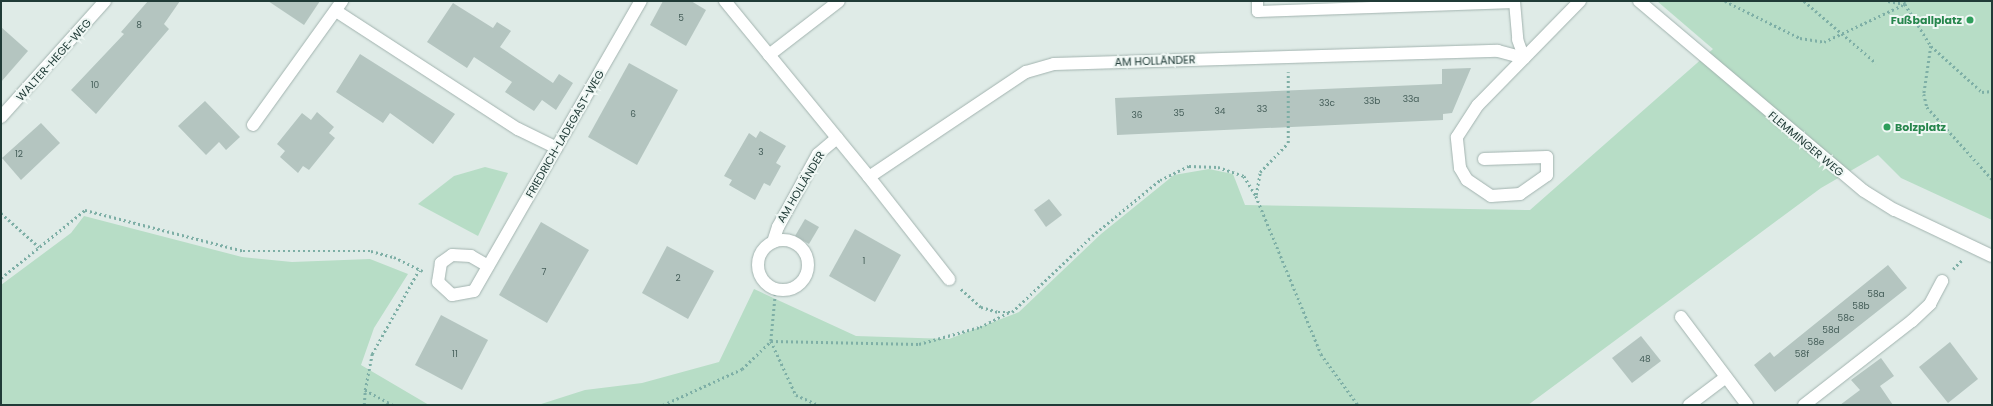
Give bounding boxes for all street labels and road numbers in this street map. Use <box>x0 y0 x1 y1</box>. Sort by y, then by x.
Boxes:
street label: WALTER-HEGE-WEG <box>14 16 94 104</box>
street label: AM HOLLÄNDER <box>1114 53 1196 69</box>
street label: FRIEDRICH-LADEGAST-WEG <box>523 68 607 200</box>
street label: FLEMMINGER WEG <box>1766 109 1846 179</box>
street label: AM HOLLÄNDER <box>775 149 827 225</box>

